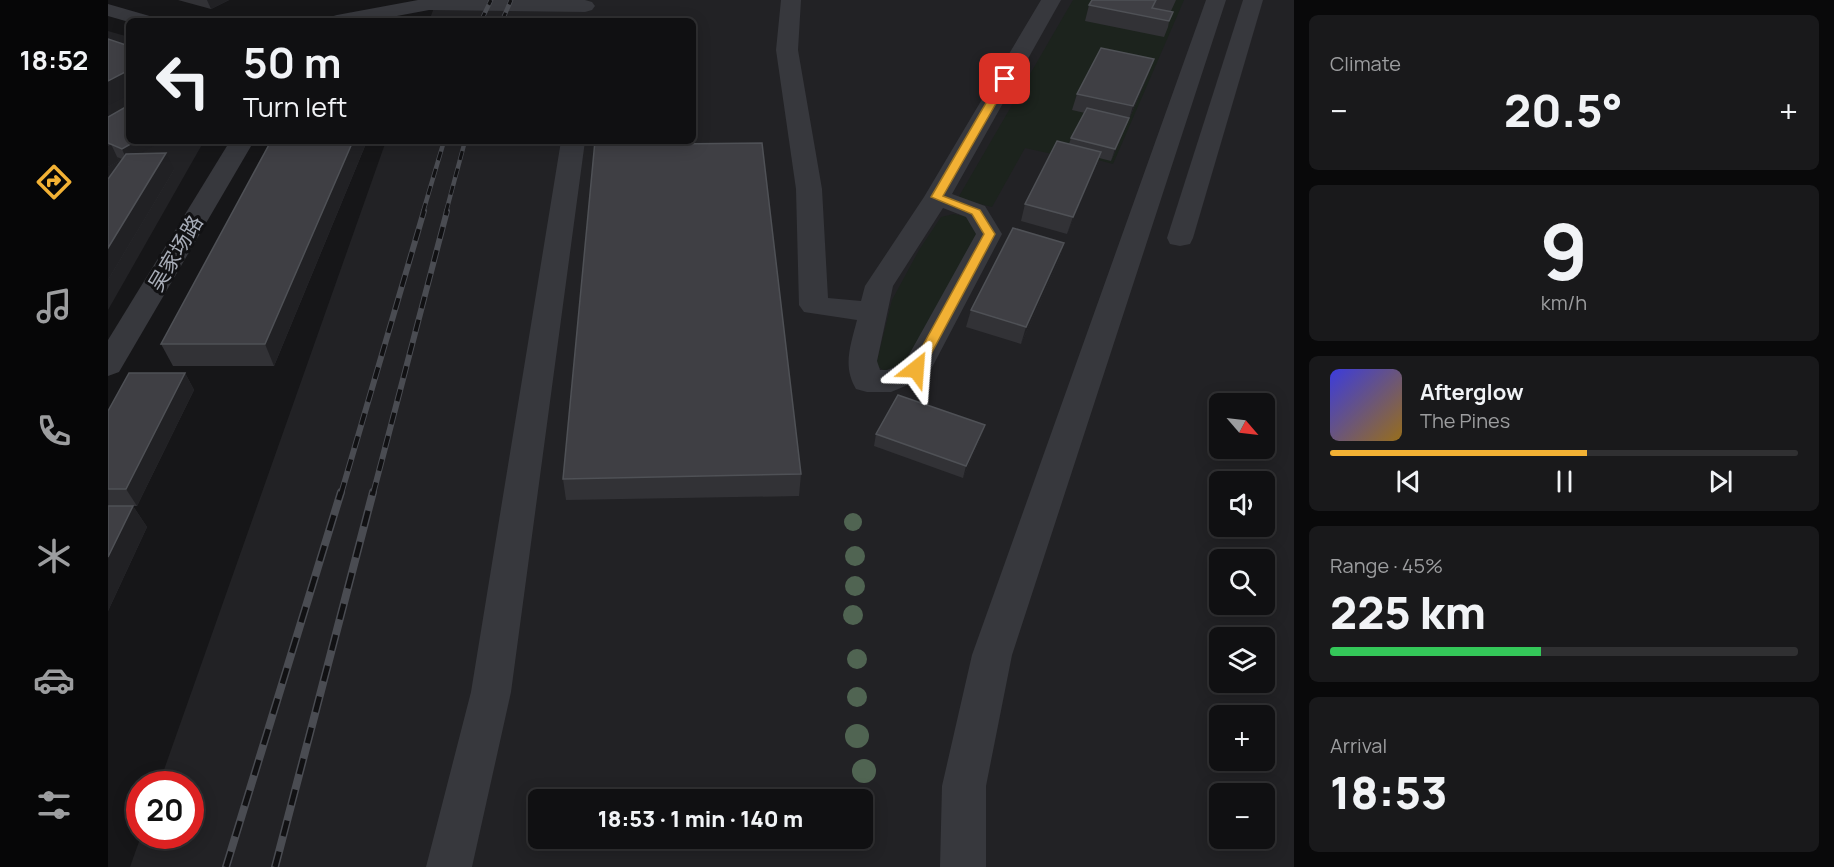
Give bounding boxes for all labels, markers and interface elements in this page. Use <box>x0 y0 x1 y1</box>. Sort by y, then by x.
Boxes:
text: 50 m <box>243 33 341 91</box>
text: 18:52 <box>20 41 88 78</box>
icon: left <box>144 42 222 120</box>
text: Climate <box>1330 50 1401 77</box>
pin <box>979 53 1030 104</box>
icon: arrive <box>988 62 1021 95</box>
text: 20.5° <box>1504 79 1623 141</box>
text: Turn left <box>243 88 347 125</box>
text: − <box>1330 88 1348 133</box>
text: + <box>1779 88 1798 133</box>
icon: directions <box>33 161 75 203</box>
text: 9 <box>1540 197 1588 303</box>
street label: 吴家场路 <box>141 210 209 296</box>
icon: music <box>33 285 75 327</box>
text: km/h <box>1541 289 1587 316</box>
position arrow <box>884 337 948 401</box>
text: Afterglow <box>1420 377 1524 407</box>
north arrow <box>1209 393 1275 459</box>
map controls <box>1209 393 1275 849</box>
text: The Pines <box>1420 407 1510 434</box>
icon: phone <box>33 410 75 452</box>
icon: previous <box>1392 465 1425 498</box>
icon: pause <box>1548 465 1581 498</box>
icon: next <box>1704 465 1737 498</box>
button: sound <box>1209 471 1275 537</box>
icon: climate <box>33 535 75 577</box>
button: search <box>1209 549 1275 615</box>
text: Range · 45% <box>1330 552 1443 579</box>
text: 225 km <box>1330 581 1486 643</box>
button: layers <box>1209 627 1275 693</box>
icon: car <box>33 659 75 701</box>
button: + <box>1209 705 1275 771</box>
text: Arrival <box>1330 732 1387 759</box>
text: 18:53 <box>1330 761 1448 823</box>
speed limit sign: 20 <box>126 771 204 849</box>
button: − <box>1209 783 1275 849</box>
icon: filters <box>33 784 75 826</box>
text: 18:53 · 1 min · 140 m <box>598 804 803 834</box>

